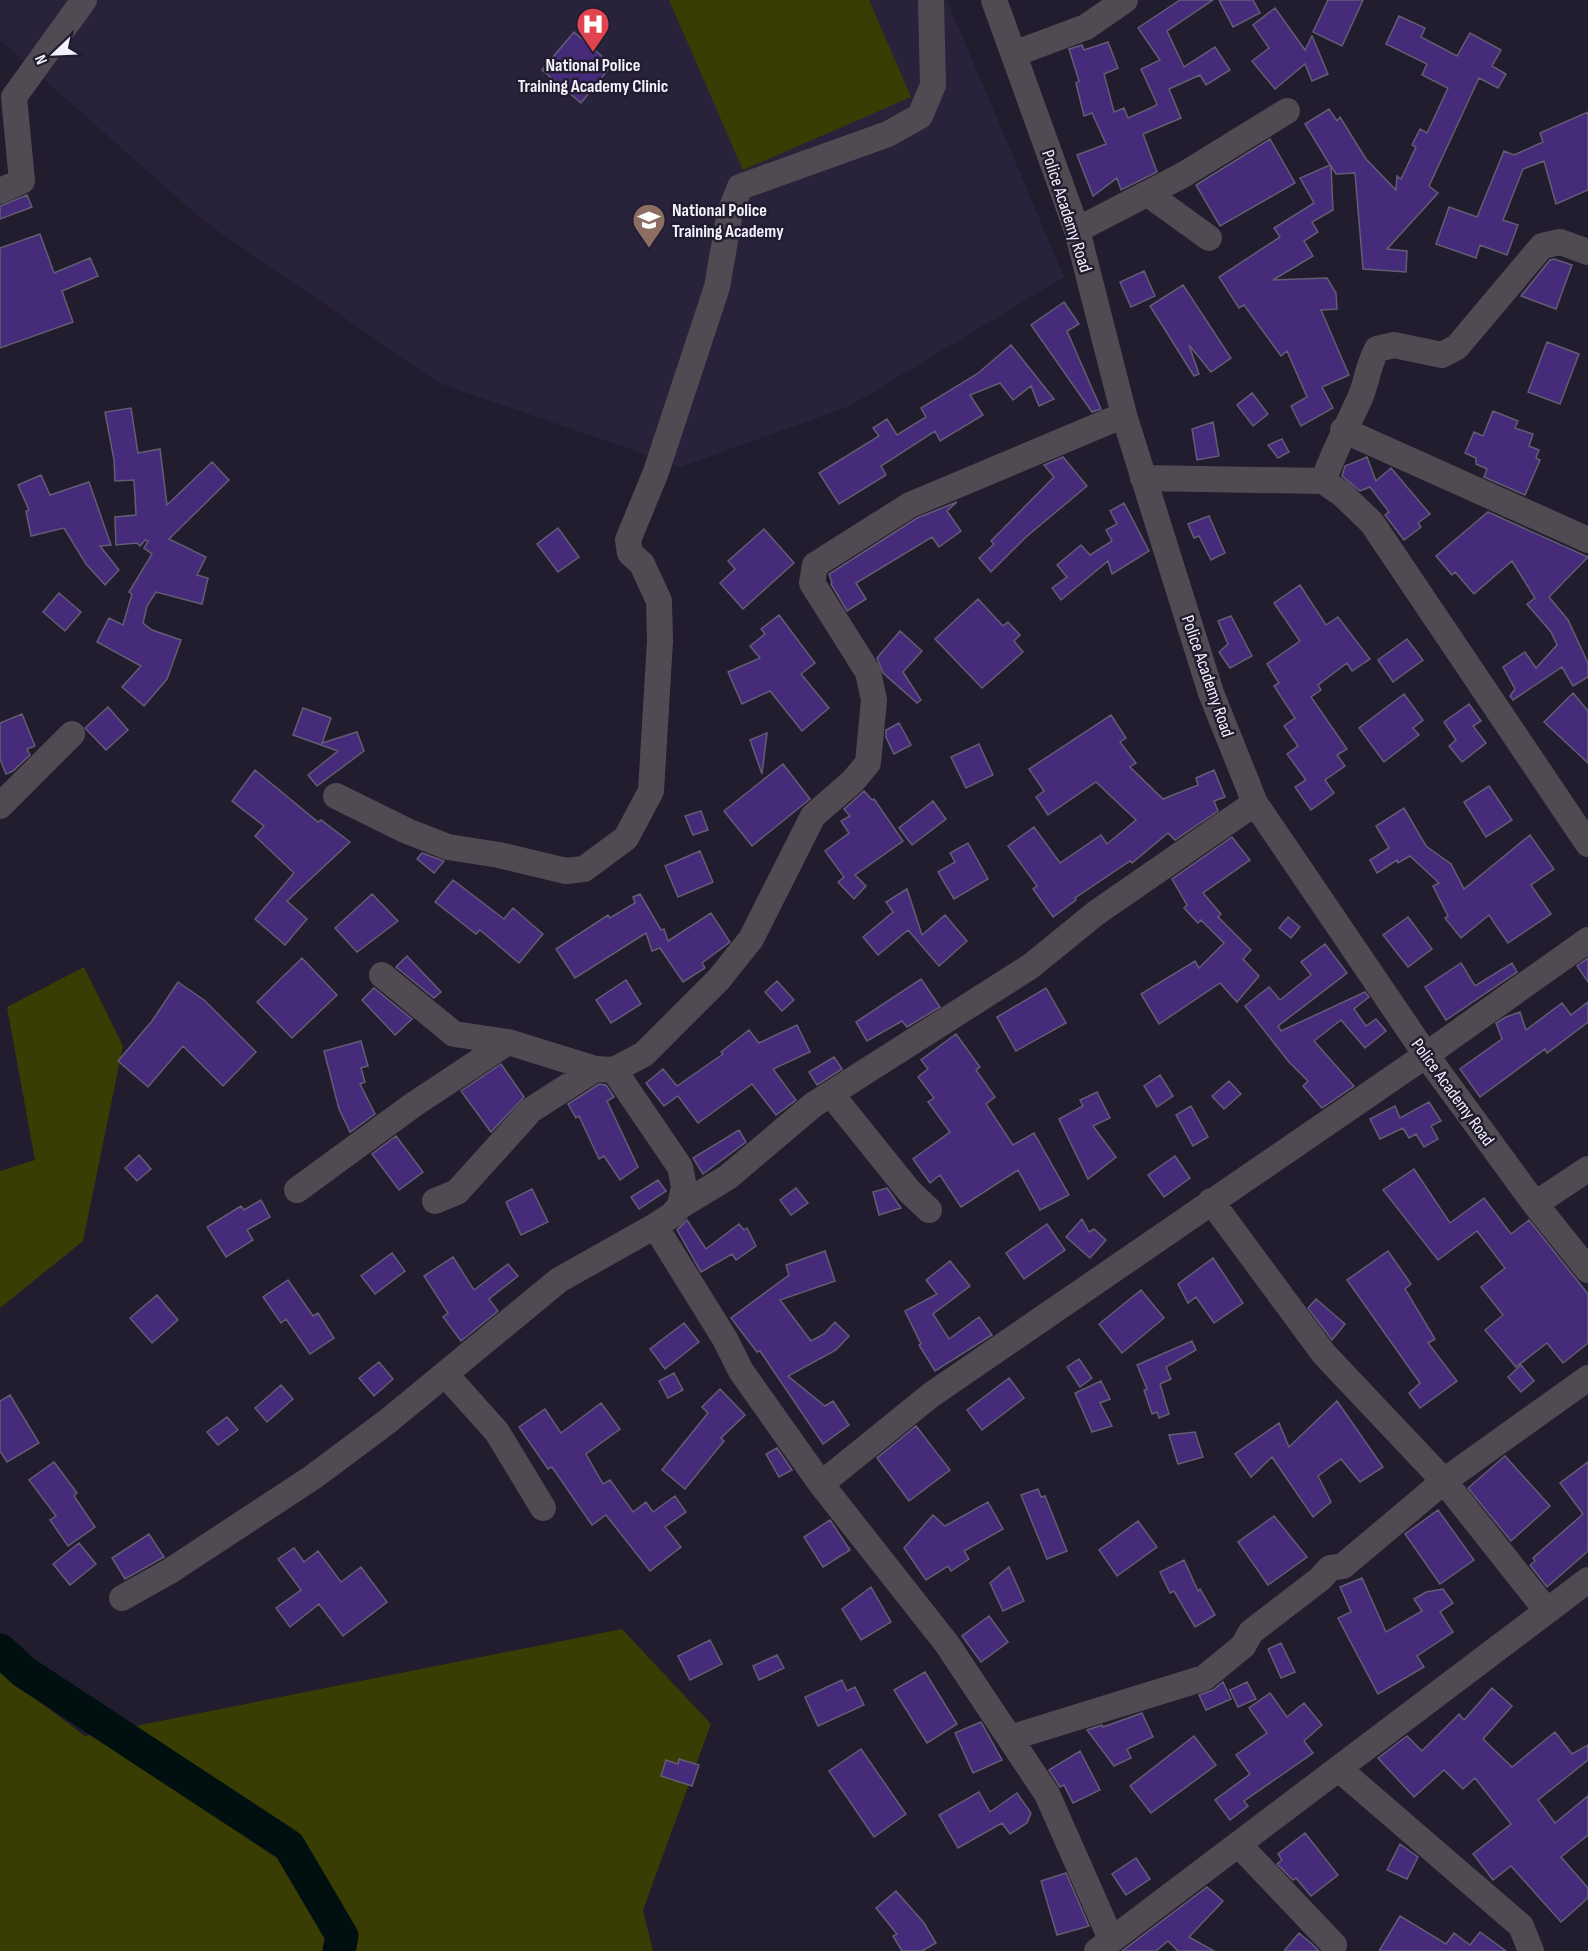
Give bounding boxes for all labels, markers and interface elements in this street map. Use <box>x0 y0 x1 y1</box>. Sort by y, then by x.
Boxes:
hospital icon: National Police Training Academy Clinic <box>575 6 611 53</box>
north arrow <box>24 24 84 84</box>
text: N <box>31 52 52 67</box>
place label: National Police Training Academy Clinic <box>518 55 668 97</box>
street label: Police Academy Road <box>1037 147 1096 275</box>
place label: National Police Training Academy <box>672 200 784 242</box>
school or university icon: National Police Training Academy <box>631 202 667 249</box>
street label: Police Academy Road <box>1177 613 1238 740</box>
street label: Police Academy Road <box>1407 1035 1498 1150</box>

